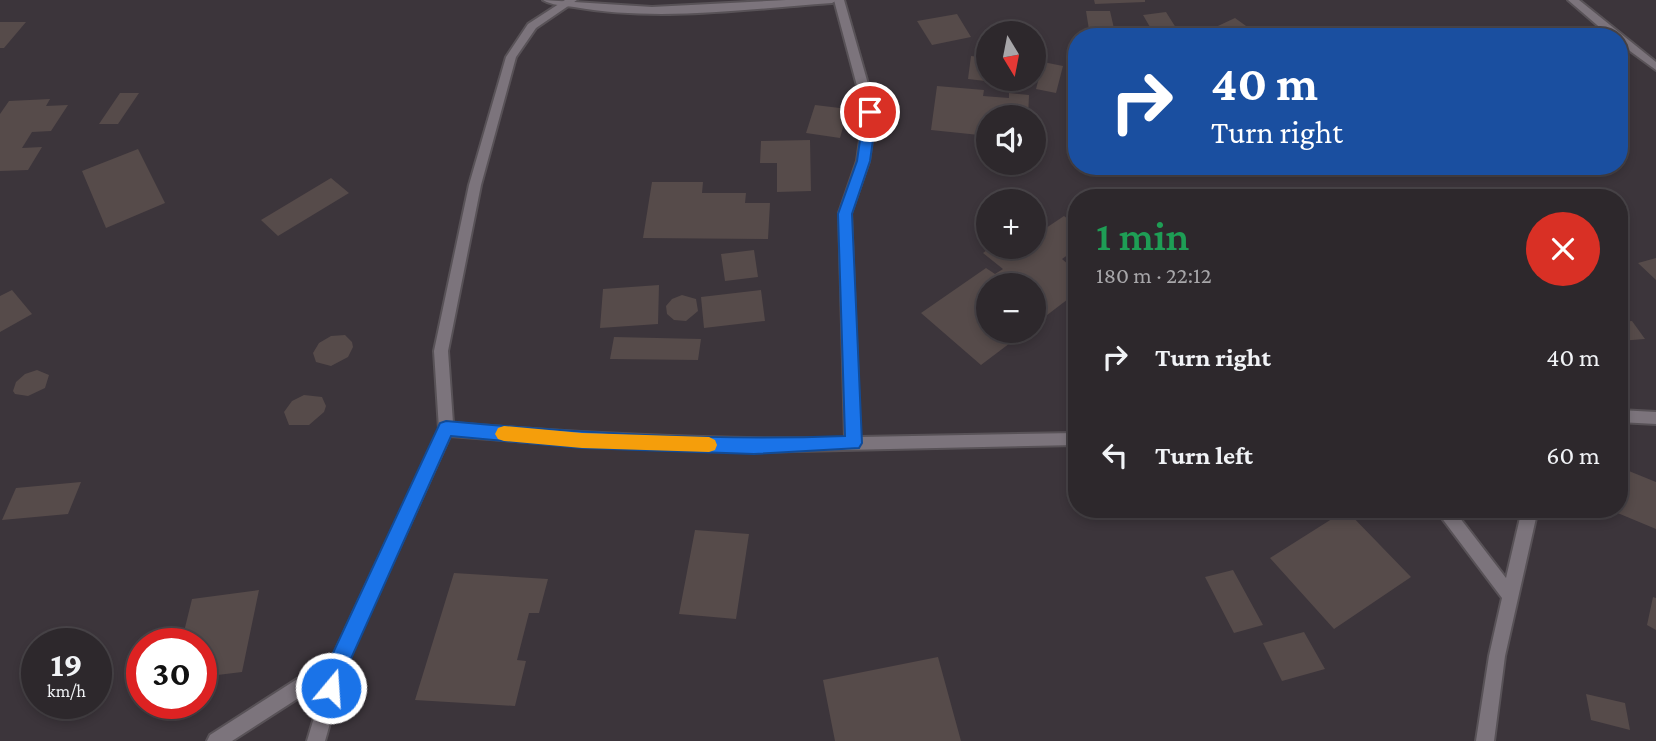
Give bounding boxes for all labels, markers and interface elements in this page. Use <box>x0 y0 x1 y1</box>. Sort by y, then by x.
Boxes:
north arrow <box>976 21 1046 91</box>
map controls <box>976 21 1046 343</box>
icon: right <box>1096 56 1187 147</box>
text: 40 m <box>1211 56 1318 111</box>
pin <box>840 82 900 142</box>
icon: arrive <box>851 93 889 131</box>
button: sound <box>976 105 1046 175</box>
text: Turn right <box>1211 114 1343 150</box>
button: + <box>976 189 1046 259</box>
text: 1 min <box>1096 212 1189 259</box>
button: close <box>1526 212 1600 286</box>
text: 180 m · 22:12 <box>1096 262 1212 288</box>
button: − <box>976 273 1046 343</box>
icon: right <box>1096 338 1134 376</box>
text: Turn right <box>1155 343 1271 372</box>
text: 40 m <box>1546 343 1600 372</box>
icon: left <box>1096 436 1134 474</box>
text: Turn left <box>1155 441 1253 470</box>
text: 60 m <box>1546 441 1600 470</box>
speed limit sign: 30 <box>126 628 217 719</box>
text: 19 <box>50 645 83 684</box>
position arrow <box>294 651 368 725</box>
text: km/h <box>47 681 86 701</box>

